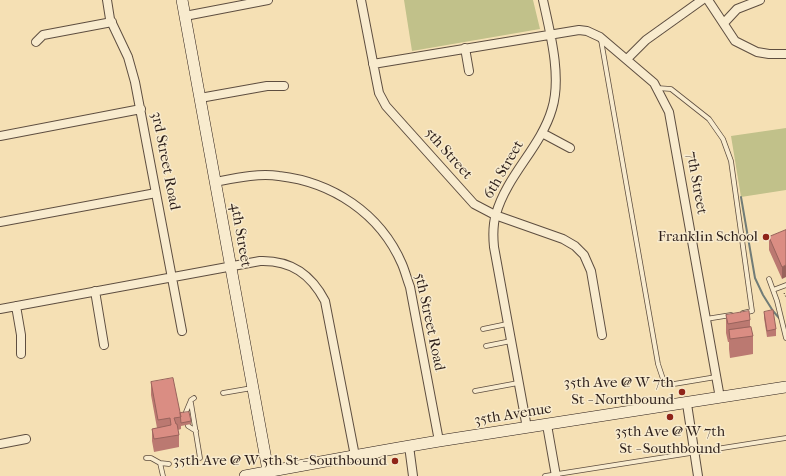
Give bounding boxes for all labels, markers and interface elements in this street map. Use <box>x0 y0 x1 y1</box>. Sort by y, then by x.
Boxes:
street label: 3rd Street Road <box>147 110 183 212</box>
street label: 5th Street <box>420 125 476 183</box>
street label: 6th Street <box>480 137 528 203</box>
street label: 7th Street <box>682 150 710 216</box>
street label: 4th Street <box>225 201 255 269</box>
place label: Franklin School <box>658 228 758 246</box>
marker: Franklin School <box>761 232 771 242</box>
street label: 5th Street Road <box>410 271 448 373</box>
place label: 35th Ave @ W 7th St - Northbound <box>564 374 674 409</box>
marker: 35th Ave @ W 7th St - Northbound <box>677 387 687 397</box>
street label: 35th Avenue <box>473 400 553 430</box>
marker: 35th Ave @ W 7th St - Southbound <box>665 412 675 422</box>
place label: 35th Ave @ W 7th St - Southbound <box>615 423 725 458</box>
place label: 35th Ave @ W 5th St - Southbound <box>173 452 387 470</box>
marker: 35th Ave @ W 5th St - Southbound <box>390 456 400 466</box>

